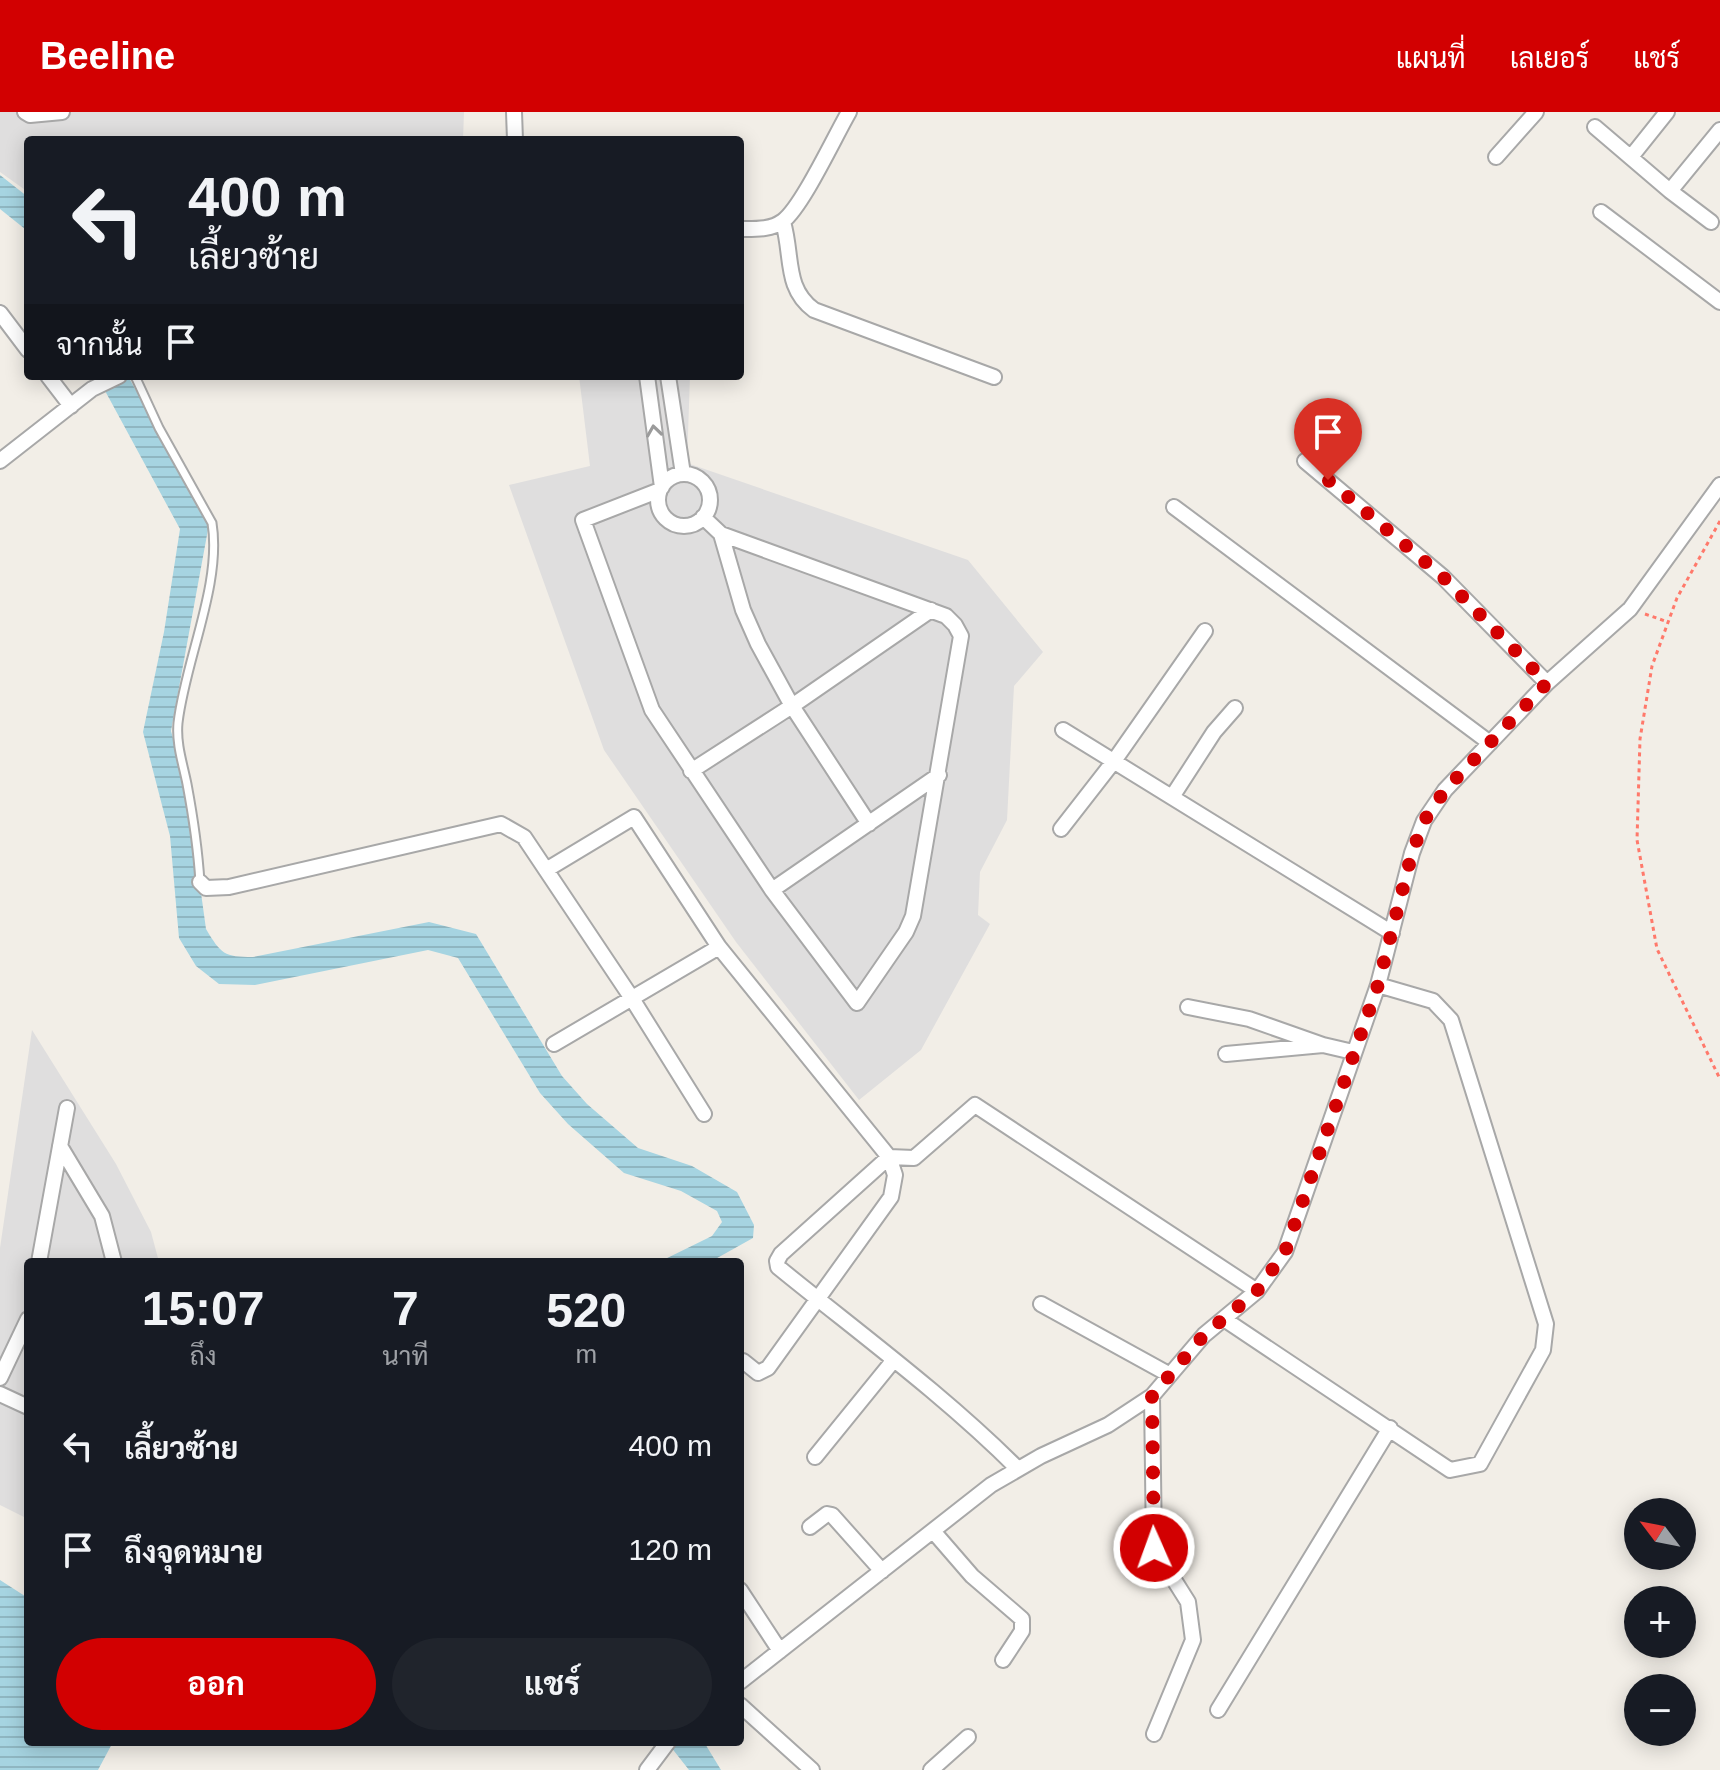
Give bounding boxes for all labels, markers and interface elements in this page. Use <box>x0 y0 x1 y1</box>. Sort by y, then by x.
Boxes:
text: Beeline <box>40 35 175 77</box>
text: แผนที่ <box>1396 43 1466 74</box>
text: เลเยอร์ <box>1510 43 1589 74</box>
text: แชร์ <box>1633 43 1680 74</box>
text: 400 m <box>188 165 347 228</box>
icon: left <box>56 168 160 272</box>
text: เลี้ยวซ้าย <box>188 236 319 277</box>
icon: arrive <box>159 320 203 364</box>
text: จากนั้น <box>56 328 143 361</box>
pin <box>1294 398 1362 480</box>
icon: arrive <box>1306 410 1350 454</box>
one-way arrow <box>646 425 663 438</box>
text: 15:07 <box>142 1282 264 1335</box>
text: 7 <box>392 1282 419 1335</box>
text: 520 <box>546 1284 626 1337</box>
text: m <box>575 1339 597 1369</box>
text: ถึง <box>190 1341 217 1371</box>
text: นาที <box>382 1341 428 1371</box>
icon: left <box>56 1424 100 1468</box>
text: 400 m <box>629 1429 712 1462</box>
text: เลี้ยวซ้าย <box>124 1432 238 1465</box>
north arrow <box>1624 1498 1696 1570</box>
map controls <box>1624 1498 1696 1746</box>
position arrow <box>1112 1506 1196 1590</box>
icon: arrive <box>56 1528 100 1572</box>
text: 120 m <box>629 1533 712 1566</box>
text: ถึงจุดหมาย <box>124 1536 263 1569</box>
button: + <box>1624 1586 1696 1658</box>
button: ออก <box>56 1638 376 1730</box>
button: แชร์ <box>392 1638 712 1730</box>
button: − <box>1624 1674 1696 1746</box>

